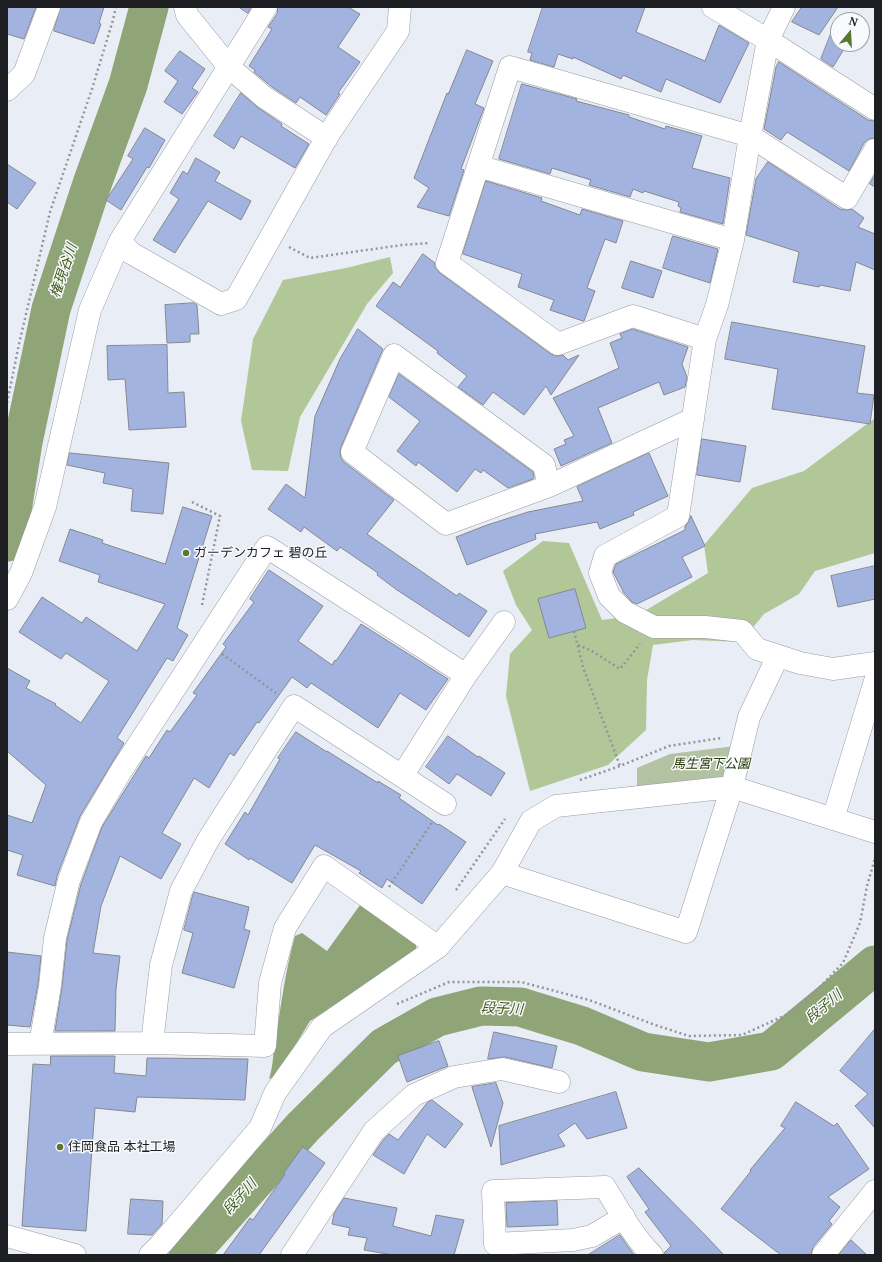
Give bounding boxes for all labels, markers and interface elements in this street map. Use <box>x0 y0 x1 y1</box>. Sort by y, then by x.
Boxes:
north arrow <box>830 12 870 52</box>
text: N <box>847 13 860 30</box>
water label: 権現谷川 <box>47 242 81 300</box>
place label: ガーデンカフェ 碧の丘 <box>194 545 327 561</box>
marker: ガーデンカフェ 碧の丘 <box>181 548 191 558</box>
park label: 馬生宮下公園 <box>672 756 750 772</box>
water label: 段子川 <box>803 987 845 1027</box>
water label: 段子川 <box>481 1000 523 1018</box>
place label: 住岡食品 本社工場 <box>68 1139 175 1155</box>
marker: 住岡食品 本社工場 <box>55 1142 65 1152</box>
water label: 段子川 <box>220 1176 260 1218</box>

